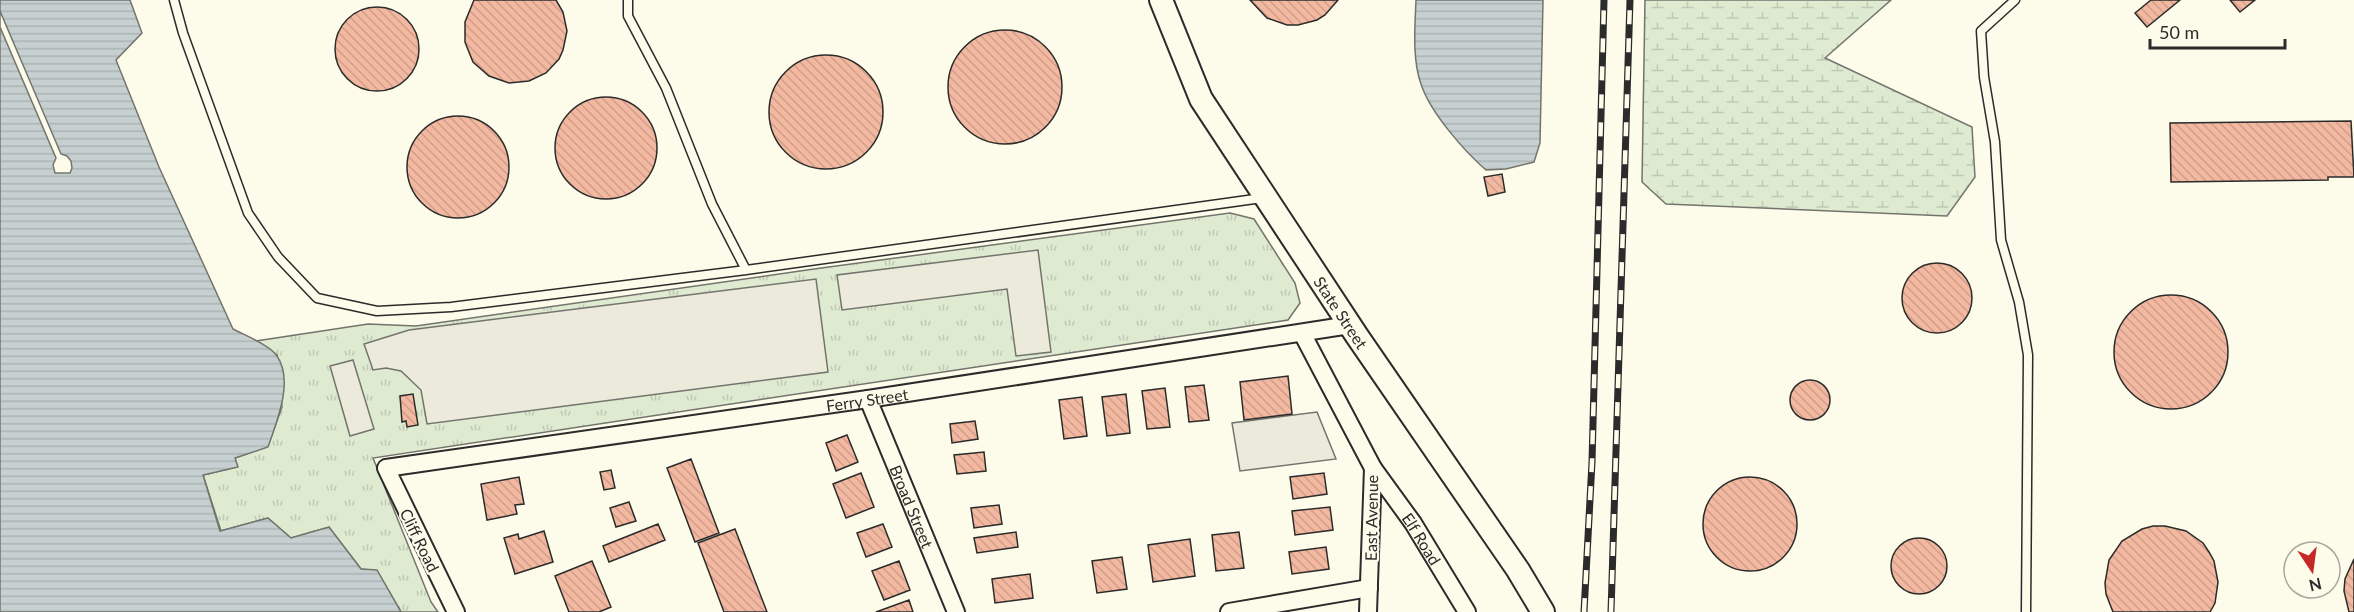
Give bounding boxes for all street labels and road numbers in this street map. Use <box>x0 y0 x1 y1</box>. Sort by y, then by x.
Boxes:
street label: State Street <box>1311 273 1372 352</box>
street label: Ferry Street <box>825 383 910 414</box>
street label: Broad Street <box>887 462 938 551</box>
street label: East Avenue <box>1361 475 1381 561</box>
street label: Cliff Road <box>397 505 443 575</box>
street label: Elf Road <box>1399 509 1445 568</box>

